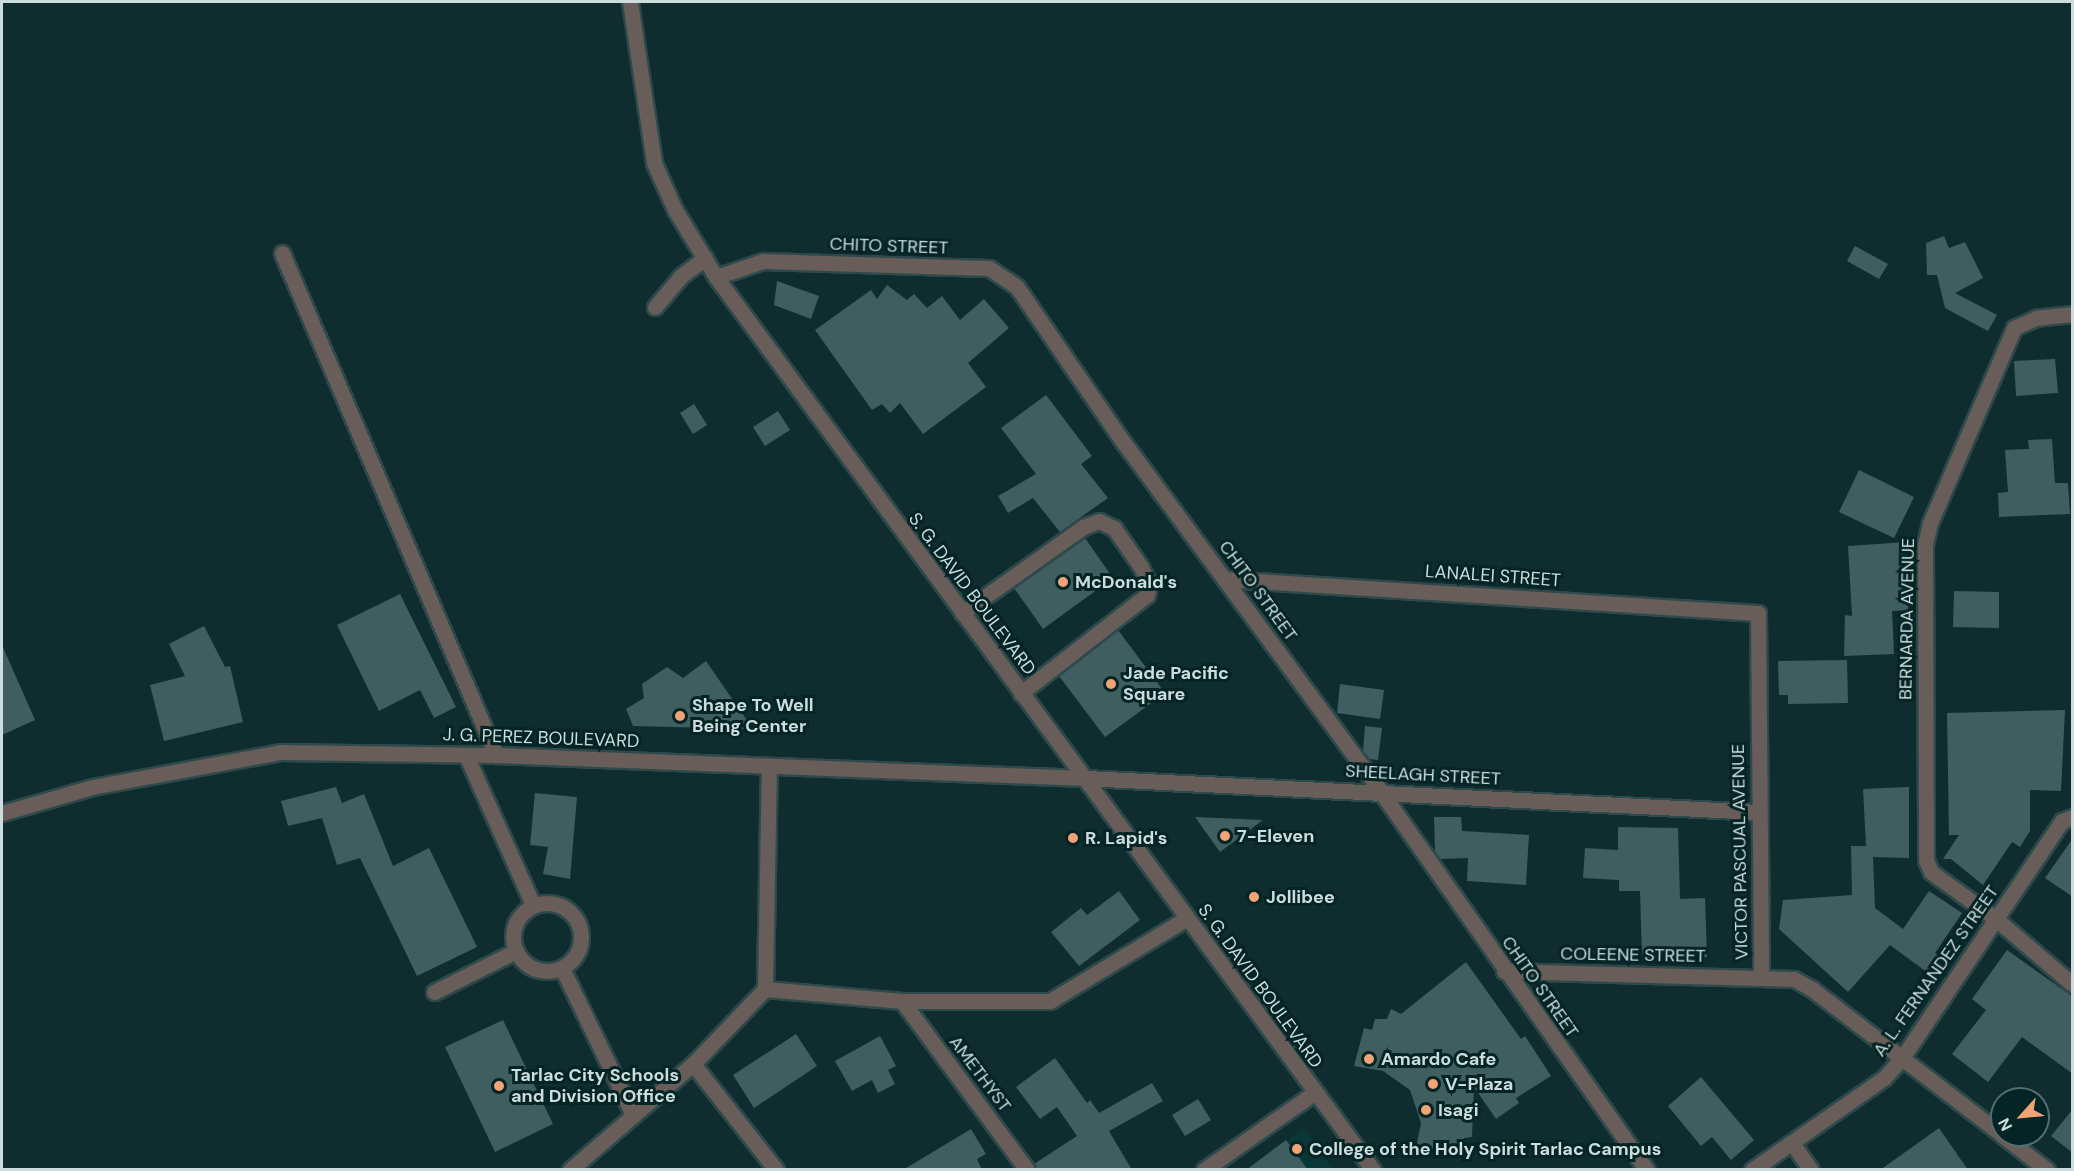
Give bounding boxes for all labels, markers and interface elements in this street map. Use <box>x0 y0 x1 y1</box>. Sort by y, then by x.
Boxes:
street label: CHITO STREET <box>829 233 949 259</box>
street label: S. G. DAVID BOULEVARD <box>904 509 1040 679</box>
street label: CHITO STREET <box>1214 537 1302 645</box>
street label: BERNARDA AVENUE <box>1895 538 1919 700</box>
street label: LANALEI STREET <box>1424 560 1562 592</box>
place label: McDonald's <box>1075 571 1177 593</box>
marker: McDonald's <box>1056 575 1070 589</box>
place label: Jade Pacific Square <box>1123 663 1229 706</box>
marker: Jade Pacific Square <box>1104 677 1118 691</box>
place label: Shape To Well Being Center <box>692 695 814 738</box>
marker: Shape To Well Being Center <box>673 709 687 723</box>
street label: J. G. PEREZ BOULEVARD <box>442 724 640 752</box>
street label: VICTOR PASCUAL AVENUE <box>1727 744 1753 960</box>
street label: SHEELAGH STREET <box>1345 760 1501 790</box>
place label: 7-Eleven <box>1237 825 1314 847</box>
place label: R. Lapid's <box>1085 827 1167 849</box>
marker: 7-Eleven <box>1218 829 1232 843</box>
marker: R. Lapid's <box>1066 831 1080 845</box>
street label: A. L. FERNANDEZ STREET <box>1869 881 2003 1061</box>
place label: Jollibee <box>1266 886 1335 908</box>
marker: Jollibee <box>1247 890 1261 904</box>
street label: S. G. DAVID BOULEVARD <box>1193 900 1327 1072</box>
street label: CHITO STREET <box>1497 932 1583 1042</box>
street label: COLEENE STREET <box>1560 943 1706 967</box>
street label: AMETHYST <box>944 1032 1016 1116</box>
place label: Amardo Cafe <box>1381 1048 1496 1070</box>
marker: Amardo Cafe <box>1362 1052 1376 1066</box>
place label: Tarlac City Schools and Division Office <box>511 1065 679 1108</box>
place label: V-Plaza <box>1445 1073 1513 1095</box>
marker: V-Plaza <box>1426 1077 1440 1091</box>
marker: Tarlac City Schools and Division Office <box>492 1079 506 1093</box>
north arrow <box>1990 1087 2050 1147</box>
place label: Isagi <box>1438 1099 1479 1121</box>
marker: Isagi <box>1419 1103 1433 1117</box>
text: N <box>1993 1115 2017 1134</box>
place label: College of the Holy Spirit Tarlac Campus <box>1309 1138 1661 1160</box>
marker: College of the Holy Spirit Tarlac Campus <box>1290 1142 1304 1156</box>

